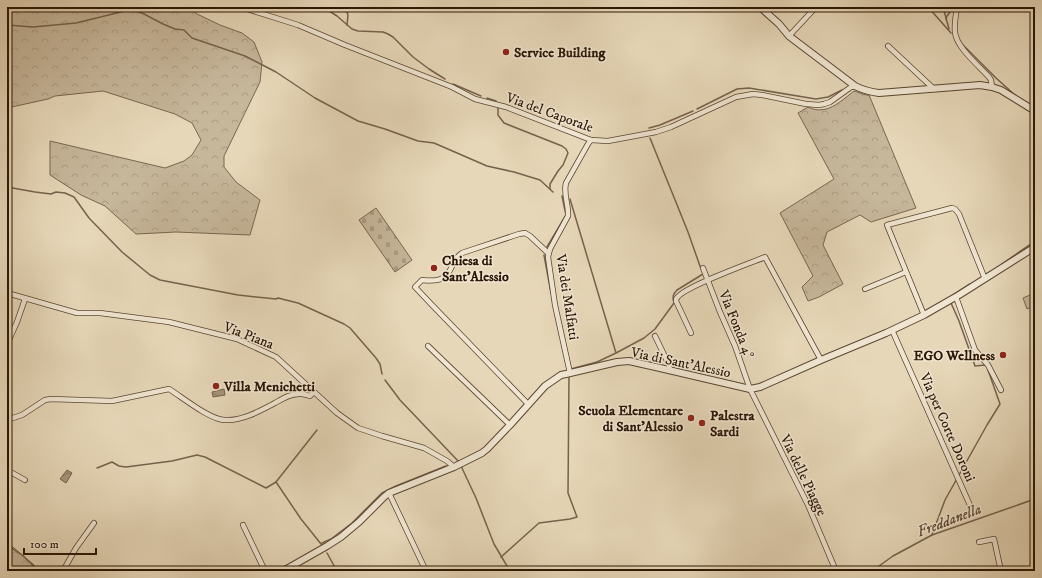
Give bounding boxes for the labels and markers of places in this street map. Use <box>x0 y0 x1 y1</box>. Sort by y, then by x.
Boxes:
place label: Service Building <box>514 44 606 62</box>
marker: Service Building <box>501 47 511 57</box>
place label: Chiesa di Sant'Alessio <box>442 252 509 286</box>
marker: Chiesa di Sant'Alessio <box>429 263 439 273</box>
place label: EGO Wellness <box>914 347 995 365</box>
marker: EGO Wellness <box>998 350 1008 360</box>
place label: Villa Menichetti <box>223 378 315 396</box>
marker: Villa Menichetti <box>211 381 221 391</box>
place label: Scuola Elementare di Sant'Alessio <box>578 402 683 436</box>
place label: Palestra Sardi <box>710 407 755 441</box>
marker: Scuola Elementare di Sant'Alessio <box>686 413 696 423</box>
marker: Palestra Sardi <box>697 418 707 428</box>

